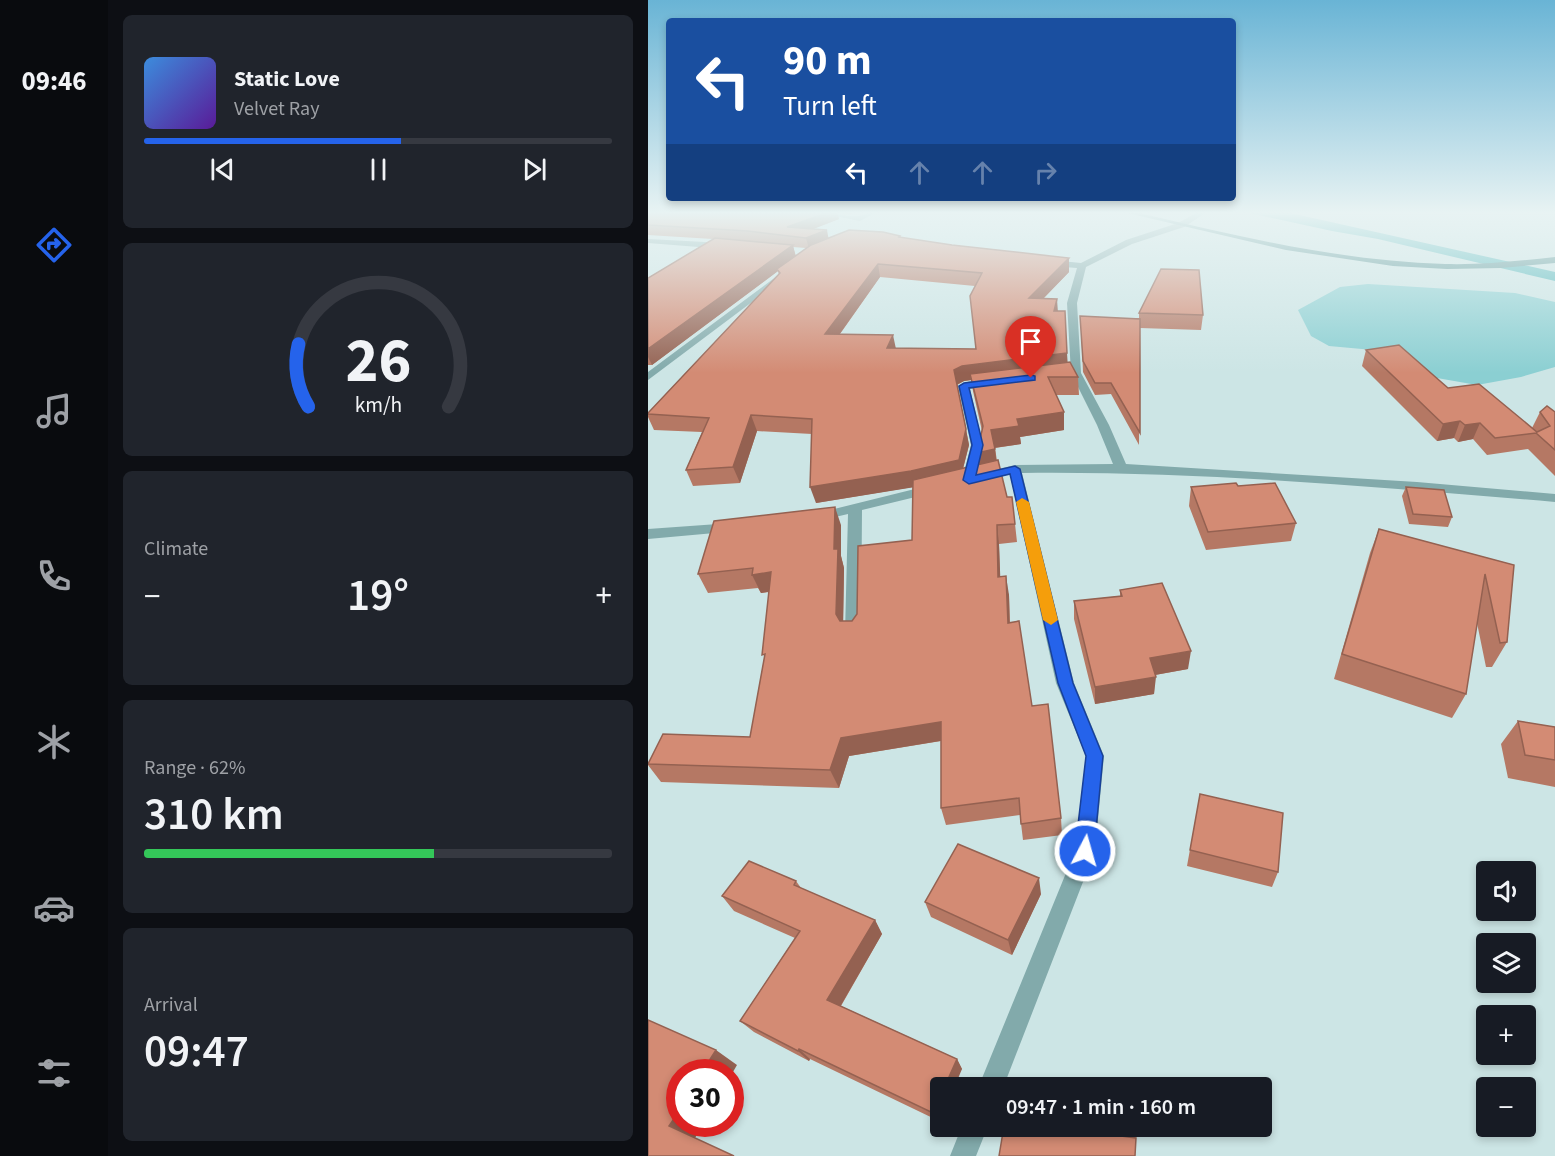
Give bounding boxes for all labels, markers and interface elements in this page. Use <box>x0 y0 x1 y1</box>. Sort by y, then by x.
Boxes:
text: 90 m <box>783 31 872 91</box>
icon: left <box>684 42 762 120</box>
text: 09:46 <box>21 62 87 101</box>
text: Static Love <box>234 63 340 95</box>
text: Turn left <box>783 87 877 126</box>
text: Velvet Ray <box>234 95 320 123</box>
icon: previous <box>206 153 239 186</box>
icon: pause <box>362 153 395 186</box>
icon: next <box>518 153 551 186</box>
icon: left <box>840 156 873 189</box>
icon: ahead <box>903 156 936 189</box>
icon: ahead <box>966 156 999 189</box>
icon: right <box>1029 156 1062 189</box>
icon: directions <box>33 224 75 266</box>
pin <box>1005 316 1056 378</box>
text: 26 <box>345 317 411 406</box>
icon: arrive <box>1014 325 1047 358</box>
icon: music <box>33 390 75 432</box>
text: km/h <box>354 390 402 421</box>
text: Climate <box>144 535 208 563</box>
icon: phone <box>33 555 75 597</box>
text: 19° <box>347 564 409 628</box>
text: − <box>144 573 160 620</box>
text: + <box>596 573 612 620</box>
icon: climate <box>33 721 75 763</box>
text: Range · 62% <box>144 754 245 782</box>
text: 310 km <box>144 783 284 847</box>
position arrow <box>1053 819 1117 883</box>
map controls <box>1476 861 1536 1137</box>
button: sound <box>1476 861 1536 921</box>
icon: car <box>33 887 75 929</box>
button: layers <box>1476 933 1536 993</box>
text: Arrival <box>144 991 198 1019</box>
button: + <box>1476 1005 1536 1065</box>
text: 09:47 <box>144 1020 249 1084</box>
icon: filters <box>33 1052 75 1094</box>
speed limit sign: 30 <box>666 1059 744 1137</box>
button: − <box>1476 1077 1536 1137</box>
text: 09:47 · 1 min · 160 m <box>1006 1091 1196 1123</box>

